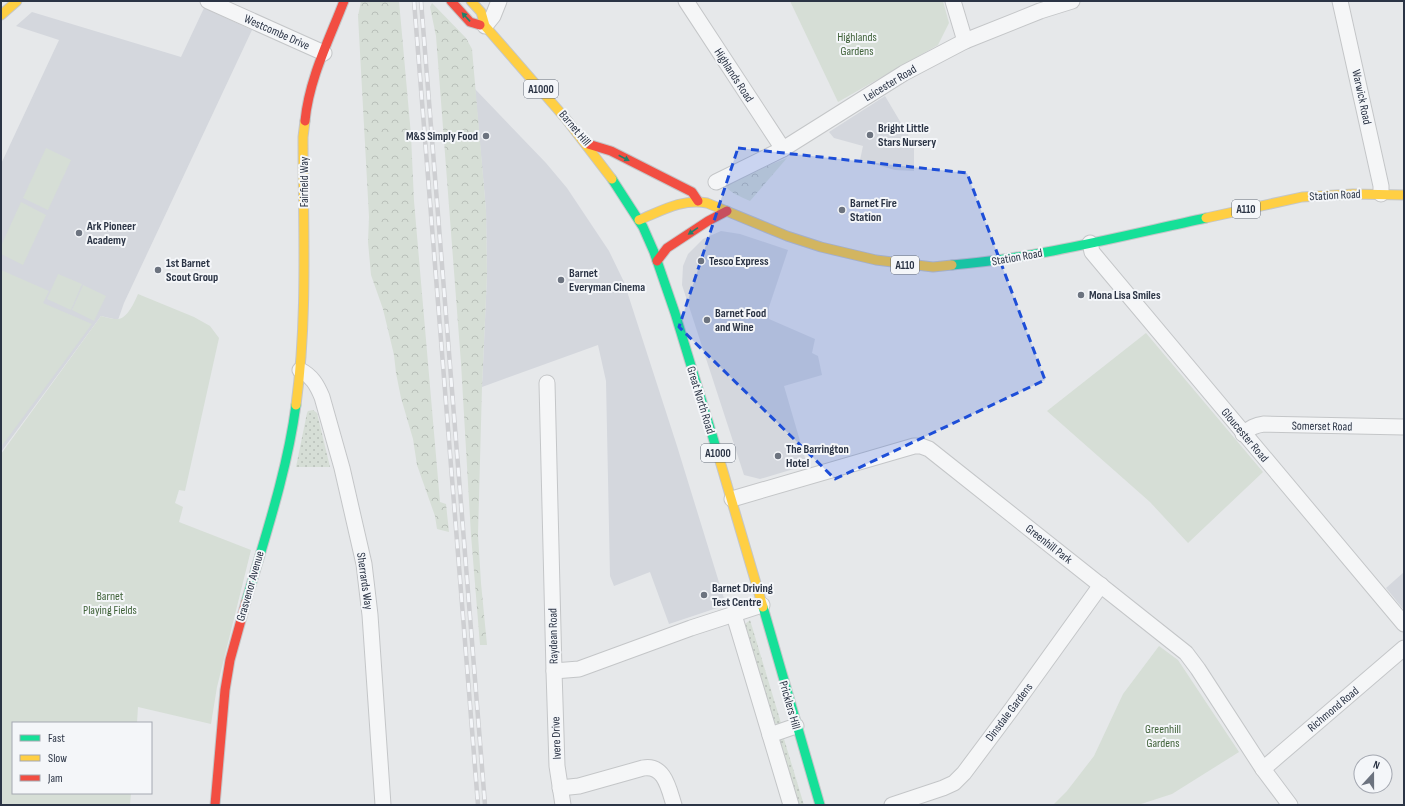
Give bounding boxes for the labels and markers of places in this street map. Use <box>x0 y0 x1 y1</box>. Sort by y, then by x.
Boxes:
place label: Bright Little Stars Nursery <box>878 121 936 150</box>
place label: M&S Simply Food <box>406 129 478 144</box>
marker: Bright Little Stars Nursery <box>865 130 875 140</box>
marker: M&S Simply Food <box>481 131 491 141</box>
place label: Barnet Fire Station <box>850 196 897 225</box>
marker: Barnet Fire Station <box>837 205 847 215</box>
place label: Ark Pioneer Academy <box>86 219 136 248</box>
marker: Ark Pioneer Academy <box>74 228 84 238</box>
place label: Tesco Express <box>709 254 769 269</box>
place label: 1st Barnet Scout Group <box>166 256 218 285</box>
marker: Tesco Express <box>696 256 706 266</box>
marker: 1st Barnet Scout Group <box>153 265 163 275</box>
place label: Barnet Everyman Cinema <box>569 266 645 295</box>
marker: Barnet Everyman Cinema <box>556 275 566 285</box>
place label: Mona Lisa Smiles <box>1089 288 1161 303</box>
marker: Mona Lisa Smiles <box>1076 290 1086 300</box>
place label: Barnet Food and Wine <box>715 306 766 335</box>
marker: Barnet Food and Wine <box>702 315 712 325</box>
place label: The Barrington Hotel <box>786 442 849 471</box>
marker: The Barrington Hotel <box>773 451 783 461</box>
place label: Barnet Driving Test Centre <box>712 581 773 610</box>
marker: Barnet Driving Test Centre <box>699 590 709 600</box>

